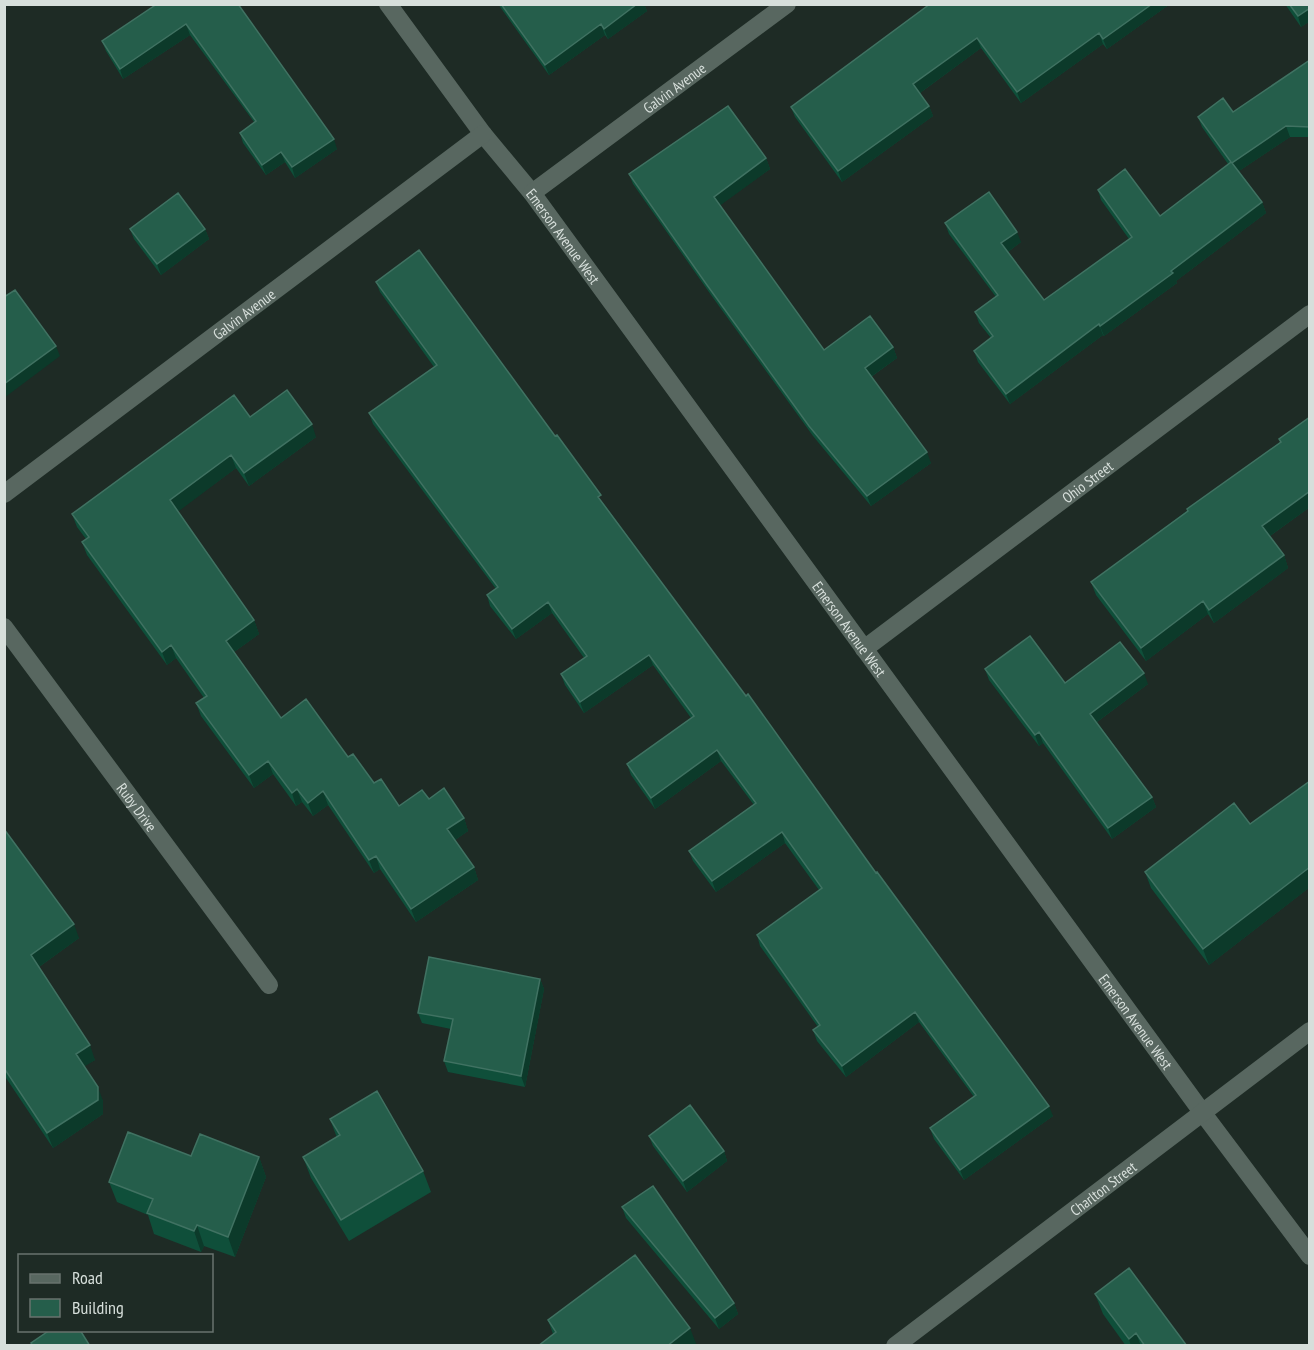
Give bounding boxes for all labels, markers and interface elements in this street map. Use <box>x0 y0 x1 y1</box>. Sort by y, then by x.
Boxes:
street label: Galvin Avenue <box>639 58 709 117</box>
street label: Emerson Avenue West <box>523 184 604 287</box>
street label: Galvin Avenue <box>209 284 279 343</box>
street label: Ohio Street <box>1058 456 1116 507</box>
street label: Emerson Avenue West <box>809 577 891 680</box>
street label: Ruby Drive <box>113 779 162 835</box>
street label: Emerson Avenue West <box>1095 970 1177 1073</box>
street label: Charlton Street <box>1066 1157 1140 1220</box>
legend <box>18 1254 213 1332</box>
text: Road <box>72 1266 103 1289</box>
text: Building <box>72 1296 124 1319</box>

